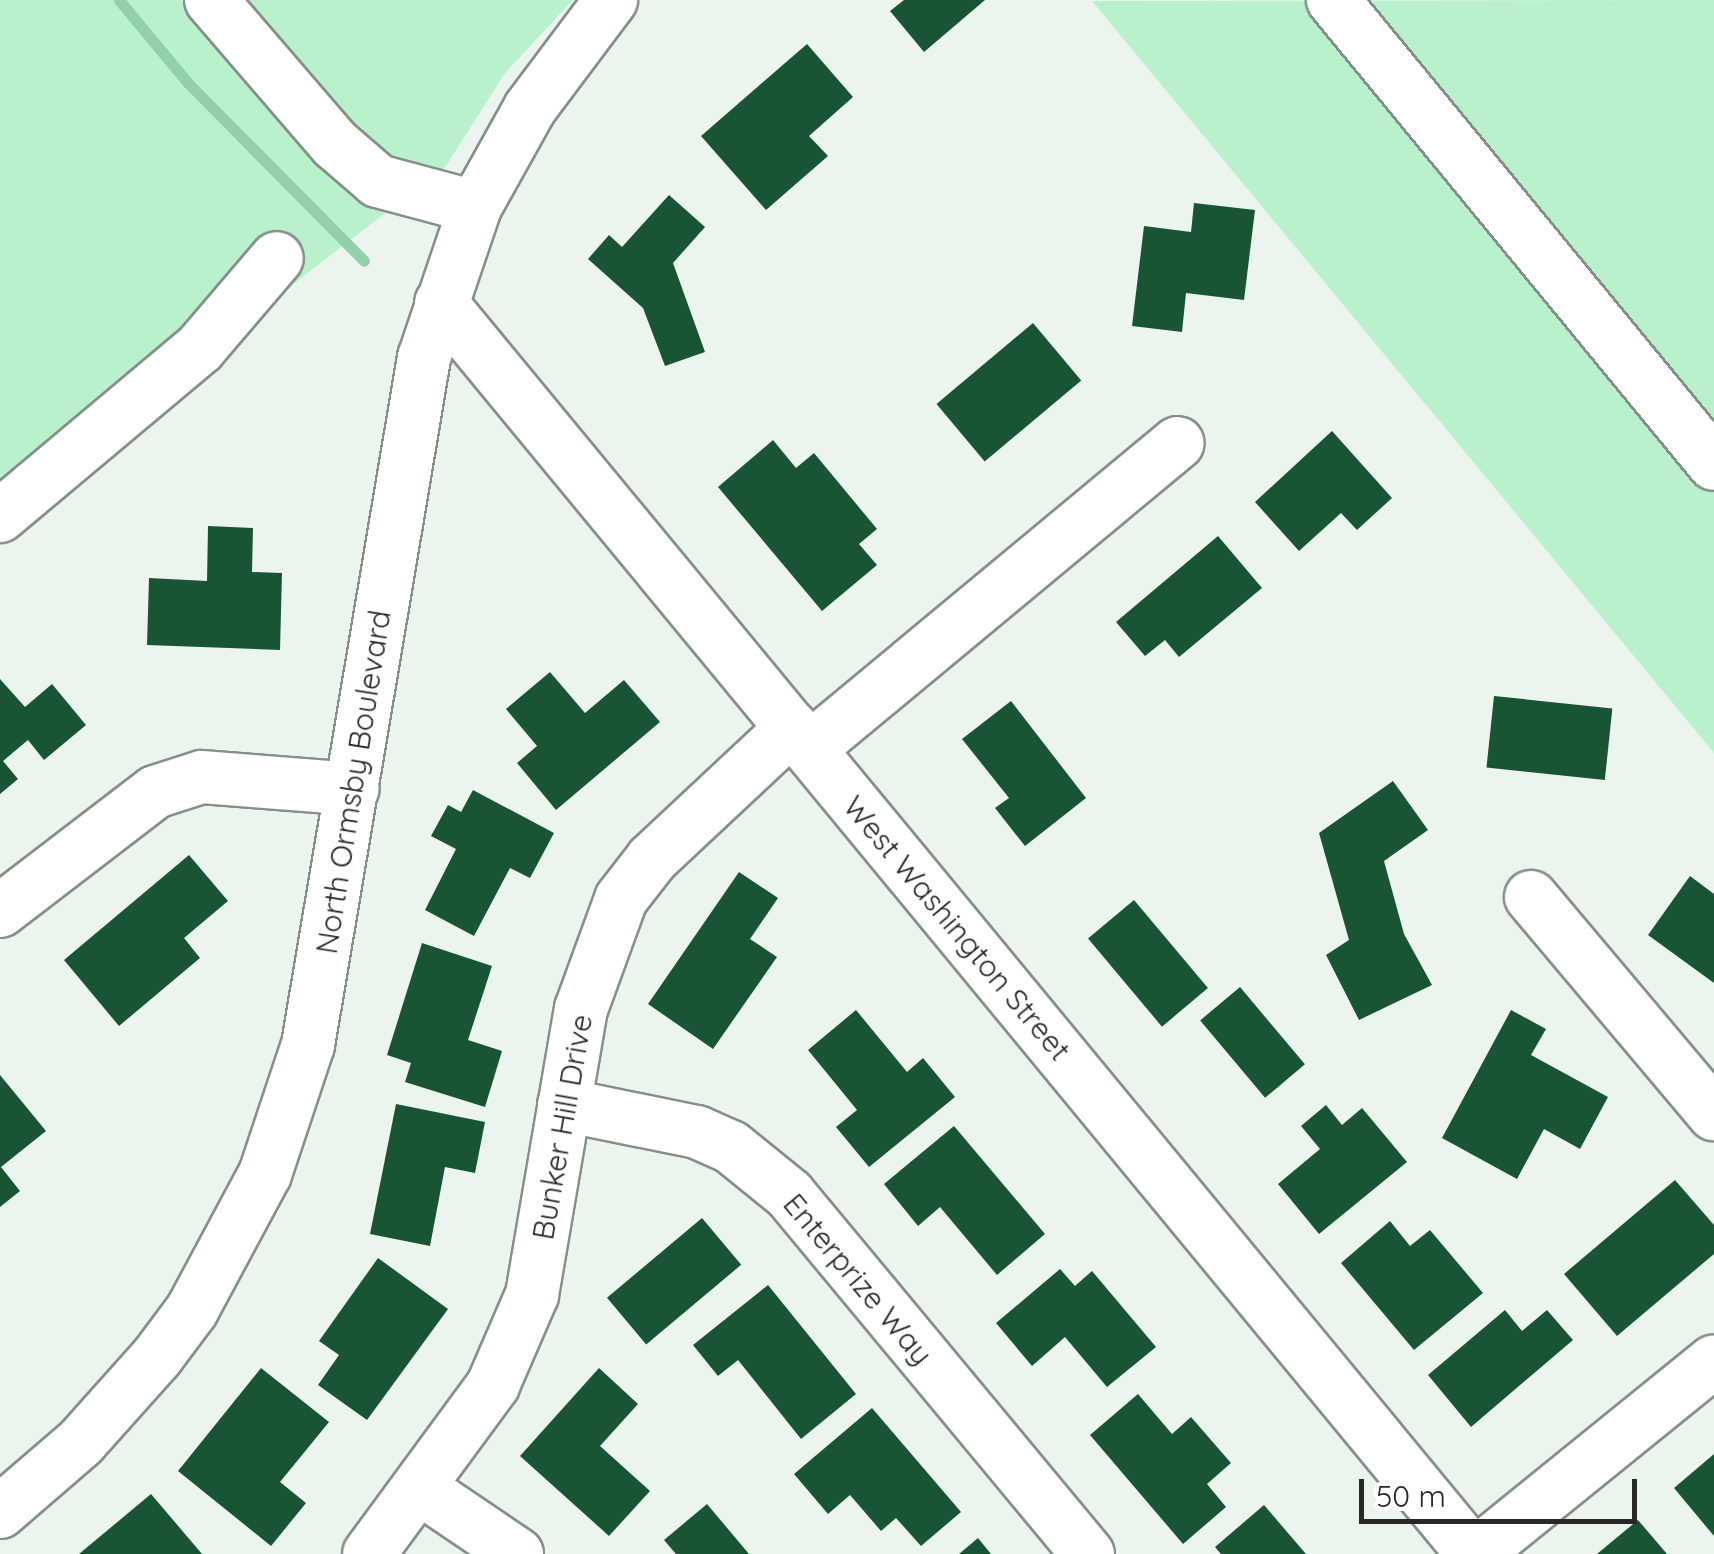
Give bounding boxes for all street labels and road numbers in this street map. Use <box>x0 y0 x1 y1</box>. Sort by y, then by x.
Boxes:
street label: North Ormsby Boulevard <box>308 608 398 956</box>
street label: West Washington Street <box>836 788 1078 1068</box>
street label: Bunker Hill Drive <box>524 1011 600 1243</box>
street label: Enterprize Way <box>776 1186 940 1372</box>

